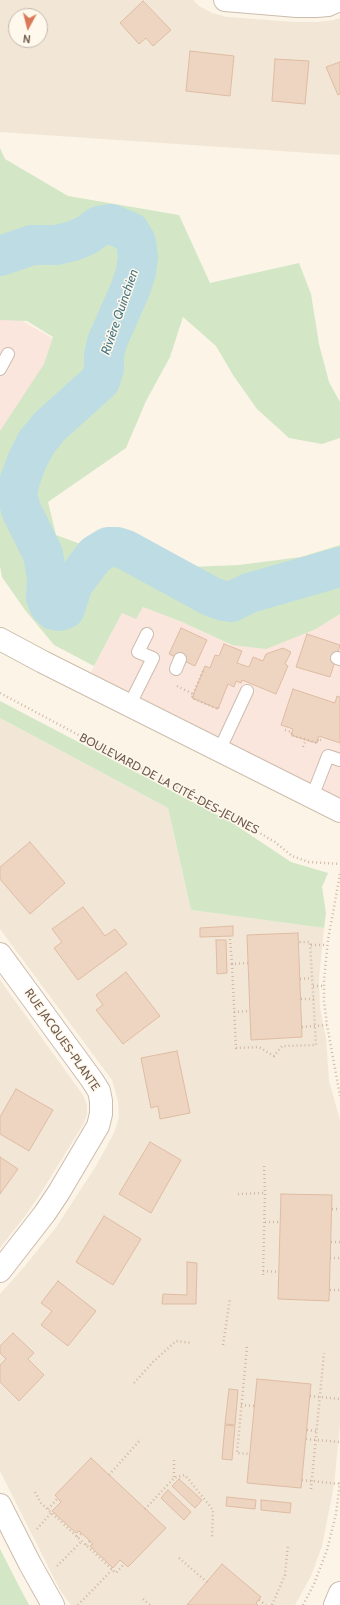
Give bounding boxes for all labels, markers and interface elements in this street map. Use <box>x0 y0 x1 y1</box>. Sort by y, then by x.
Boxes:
north arrow <box>8 8 48 48</box>
text: N <box>22 31 31 46</box>
water label: Rivière Quinchien <box>98 267 142 357</box>
street label: BOULEVARD DE LA CITÉ-DES-JEUNES <box>77 730 261 838</box>
street label: RUE JACQUES-PLANTE <box>21 986 103 1094</box>

